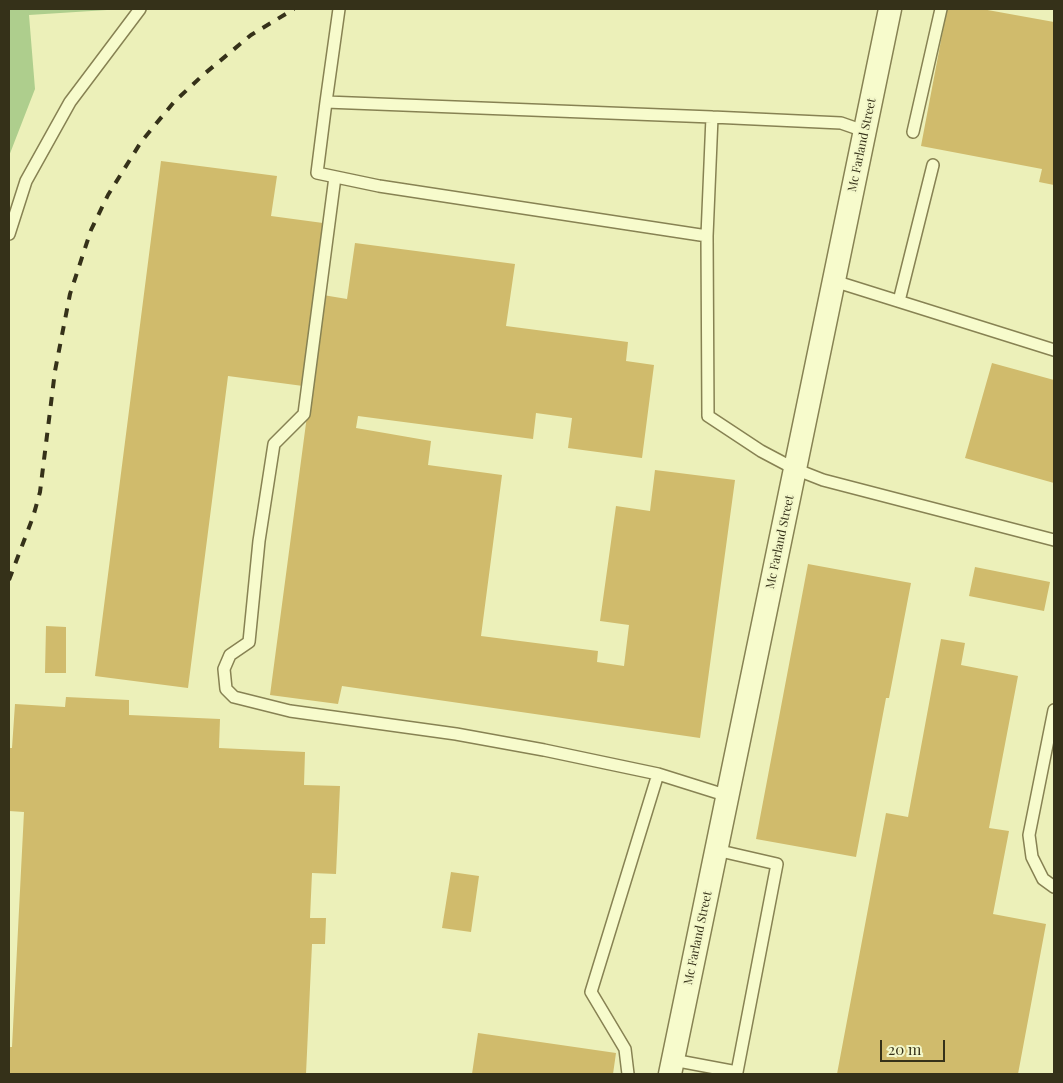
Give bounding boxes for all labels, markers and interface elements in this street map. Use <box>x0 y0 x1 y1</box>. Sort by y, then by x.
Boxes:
street label: Mc Farland Street <box>845 97 879 193</box>
street label: Mc Farland Street <box>763 494 797 590</box>
street label: Mc Farland Street <box>681 890 715 986</box>
scale bar <box>883 1030 948 1062</box>
text: 20 m <box>888 1039 921 1059</box>

